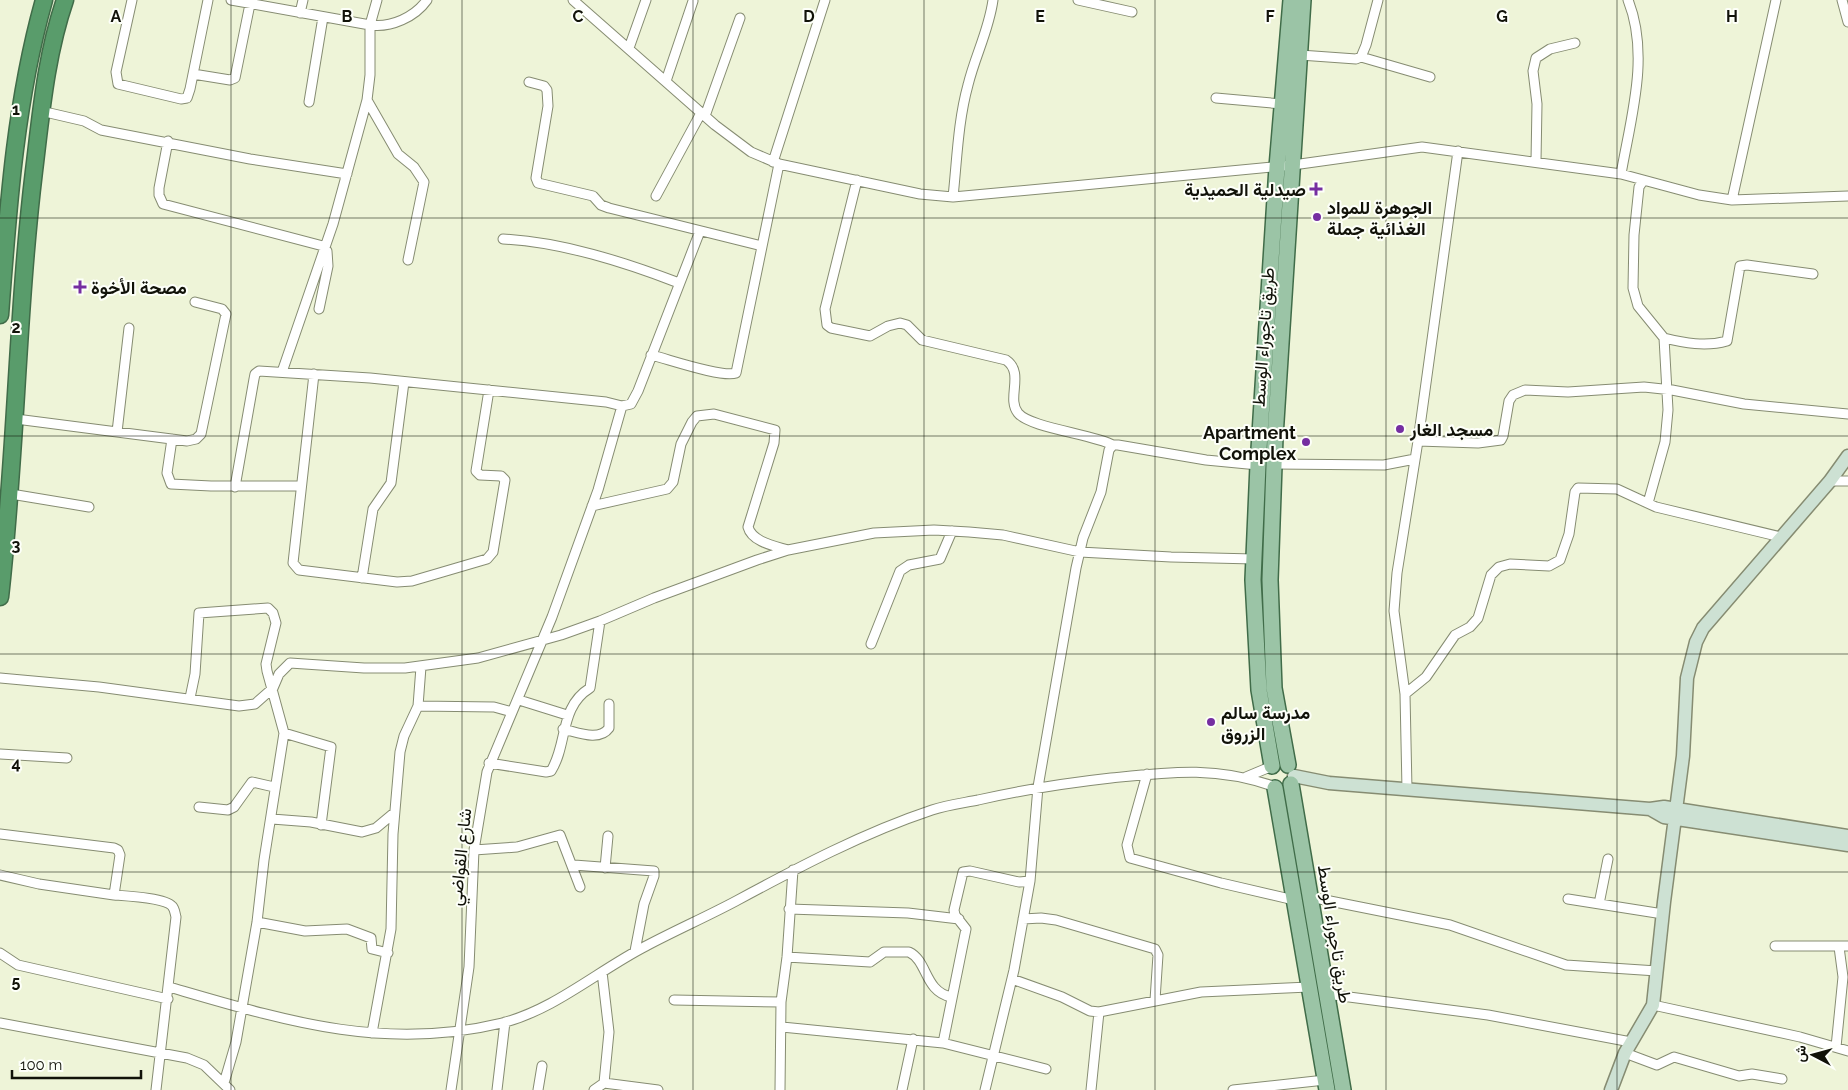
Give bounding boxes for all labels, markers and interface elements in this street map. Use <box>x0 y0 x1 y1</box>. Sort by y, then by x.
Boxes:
text: A <box>111 7 122 26</box>
text: B <box>342 7 353 26</box>
text: C <box>573 7 584 26</box>
text: D <box>803 7 815 26</box>
text: E <box>1035 7 1045 26</box>
text: F <box>1265 7 1275 26</box>
text: G <box>1496 7 1508 26</box>
text: H <box>1726 7 1738 26</box>
text: 1 <box>12 100 20 119</box>
place label: صيدلية الحميدية <box>1184 179 1306 201</box>
marker: صيدلية الحميدية <box>1310 183 1322 195</box>
place label: الجوهرة للمواد الغذائية جملة <box>1327 197 1432 240</box>
marker: الجوهرة للمواد الغذائية جملة <box>1311 211 1323 223</box>
street label: طريق تاجوراء الوسط <box>1248 267 1279 408</box>
place label: مصحة الأخوة <box>91 277 187 299</box>
marker: مصحة الأخوة <box>73 280 87 294</box>
text: 2 <box>11 318 21 337</box>
place label: مسجد الغار <box>1409 419 1493 441</box>
place label: Apartment Complex <box>1203 422 1296 464</box>
marker: مسجد الغار <box>1394 423 1406 435</box>
marker: Apartment Complex <box>1300 436 1312 448</box>
text: 3 <box>12 536 21 555</box>
place label: مدرسة سالم الزروق <box>1221 702 1310 745</box>
marker: مدرسة سالم الزروق <box>1205 716 1217 728</box>
text: 4 <box>11 754 21 773</box>
street label: شارع القواضي <box>444 807 481 907</box>
street label: طريق تاجوراء الوسط <box>1313 863 1356 1005</box>
text: 5 <box>12 972 21 991</box>
north arrow <box>1788 1030 1838 1080</box>
text: ش <box>1791 1044 1810 1063</box>
scale bar <box>12 1048 141 1080</box>
text: 100 m <box>20 1056 62 1074</box>

